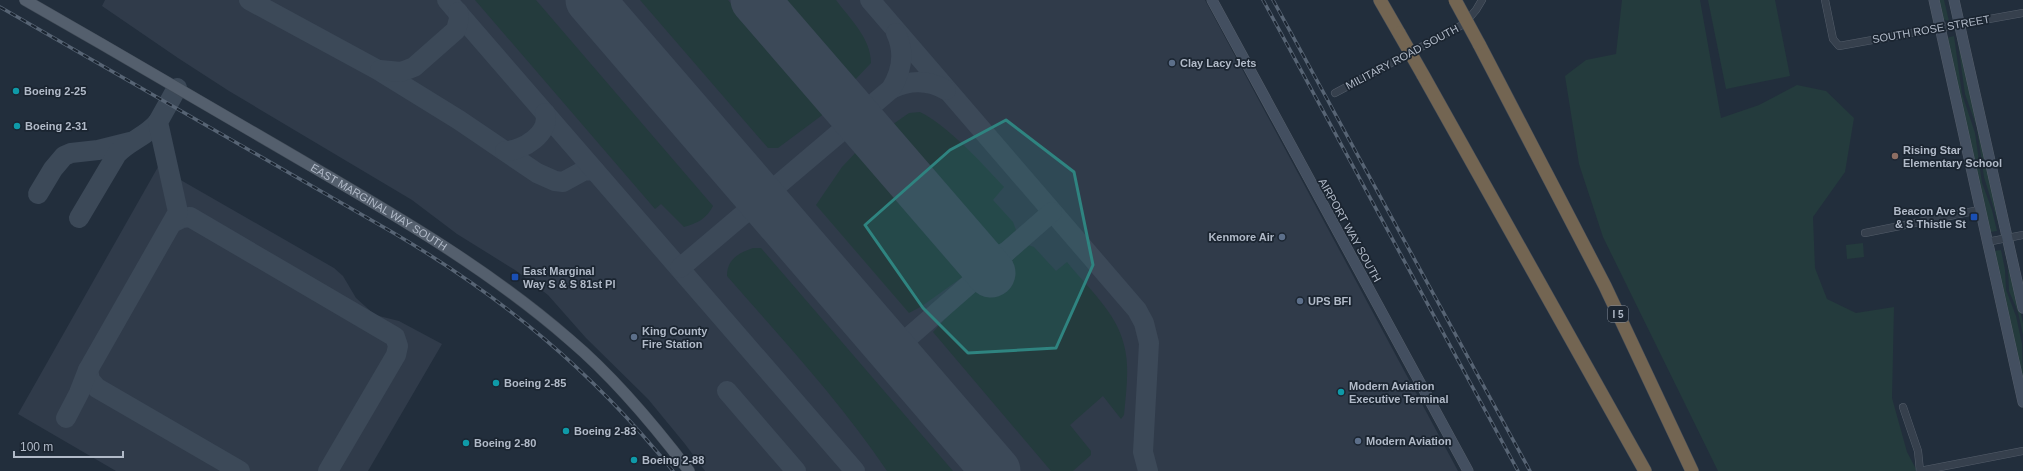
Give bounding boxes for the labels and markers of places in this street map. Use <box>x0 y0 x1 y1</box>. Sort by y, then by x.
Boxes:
place label: Clay Lacy Jets <box>1180 57 1256 69</box>
marker: Clay Lacy Jets <box>1167 58 1177 68</box>
place label: Boeing 2-25 <box>24 85 86 97</box>
marker: Boeing 2-25 <box>11 86 21 96</box>
place label: Boeing 2-31 <box>25 120 87 132</box>
marker: Boeing 2-31 <box>12 121 22 131</box>
place label: Rising Star Elementary School <box>1903 144 2002 169</box>
marker: Rising Star Elementary School <box>1890 151 1900 161</box>
place label: Beacon Ave S & S Thistle St <box>1893 205 1966 230</box>
marker: Beacon Ave S & S Thistle St <box>1969 212 1979 222</box>
place label: Kenmore Air <box>1208 231 1275 243</box>
marker: Kenmore Air <box>1277 232 1287 242</box>
place label: East Marginal Way S & S 81st Pl <box>523 265 616 290</box>
marker: East Marginal Way S & S 81st Pl <box>510 272 520 282</box>
place label: UPS BFI <box>1308 295 1351 307</box>
marker: UPS BFI <box>1295 296 1305 306</box>
place label: King County Fire Station <box>642 325 708 350</box>
marker: King County Fire Station <box>629 332 639 342</box>
place label: Boeing 2-85 <box>504 377 566 389</box>
marker: Boeing 2-85 <box>491 378 501 388</box>
place label: Modern Aviation Executive Terminal <box>1349 380 1448 405</box>
marker: Modern Aviation Executive Terminal <box>1336 387 1346 397</box>
place label: Boeing 2-83 <box>574 425 636 437</box>
marker: Boeing 2-83 <box>561 426 571 436</box>
place label: Modern Aviation <box>1366 435 1452 447</box>
marker: Modern Aviation <box>1353 436 1363 446</box>
place label: Boeing 2-80 <box>474 437 536 449</box>
marker: Boeing 2-80 <box>461 438 471 448</box>
place label: Boeing 2-88 <box>642 454 704 466</box>
marker: Boeing 2-88 <box>629 455 639 465</box>

